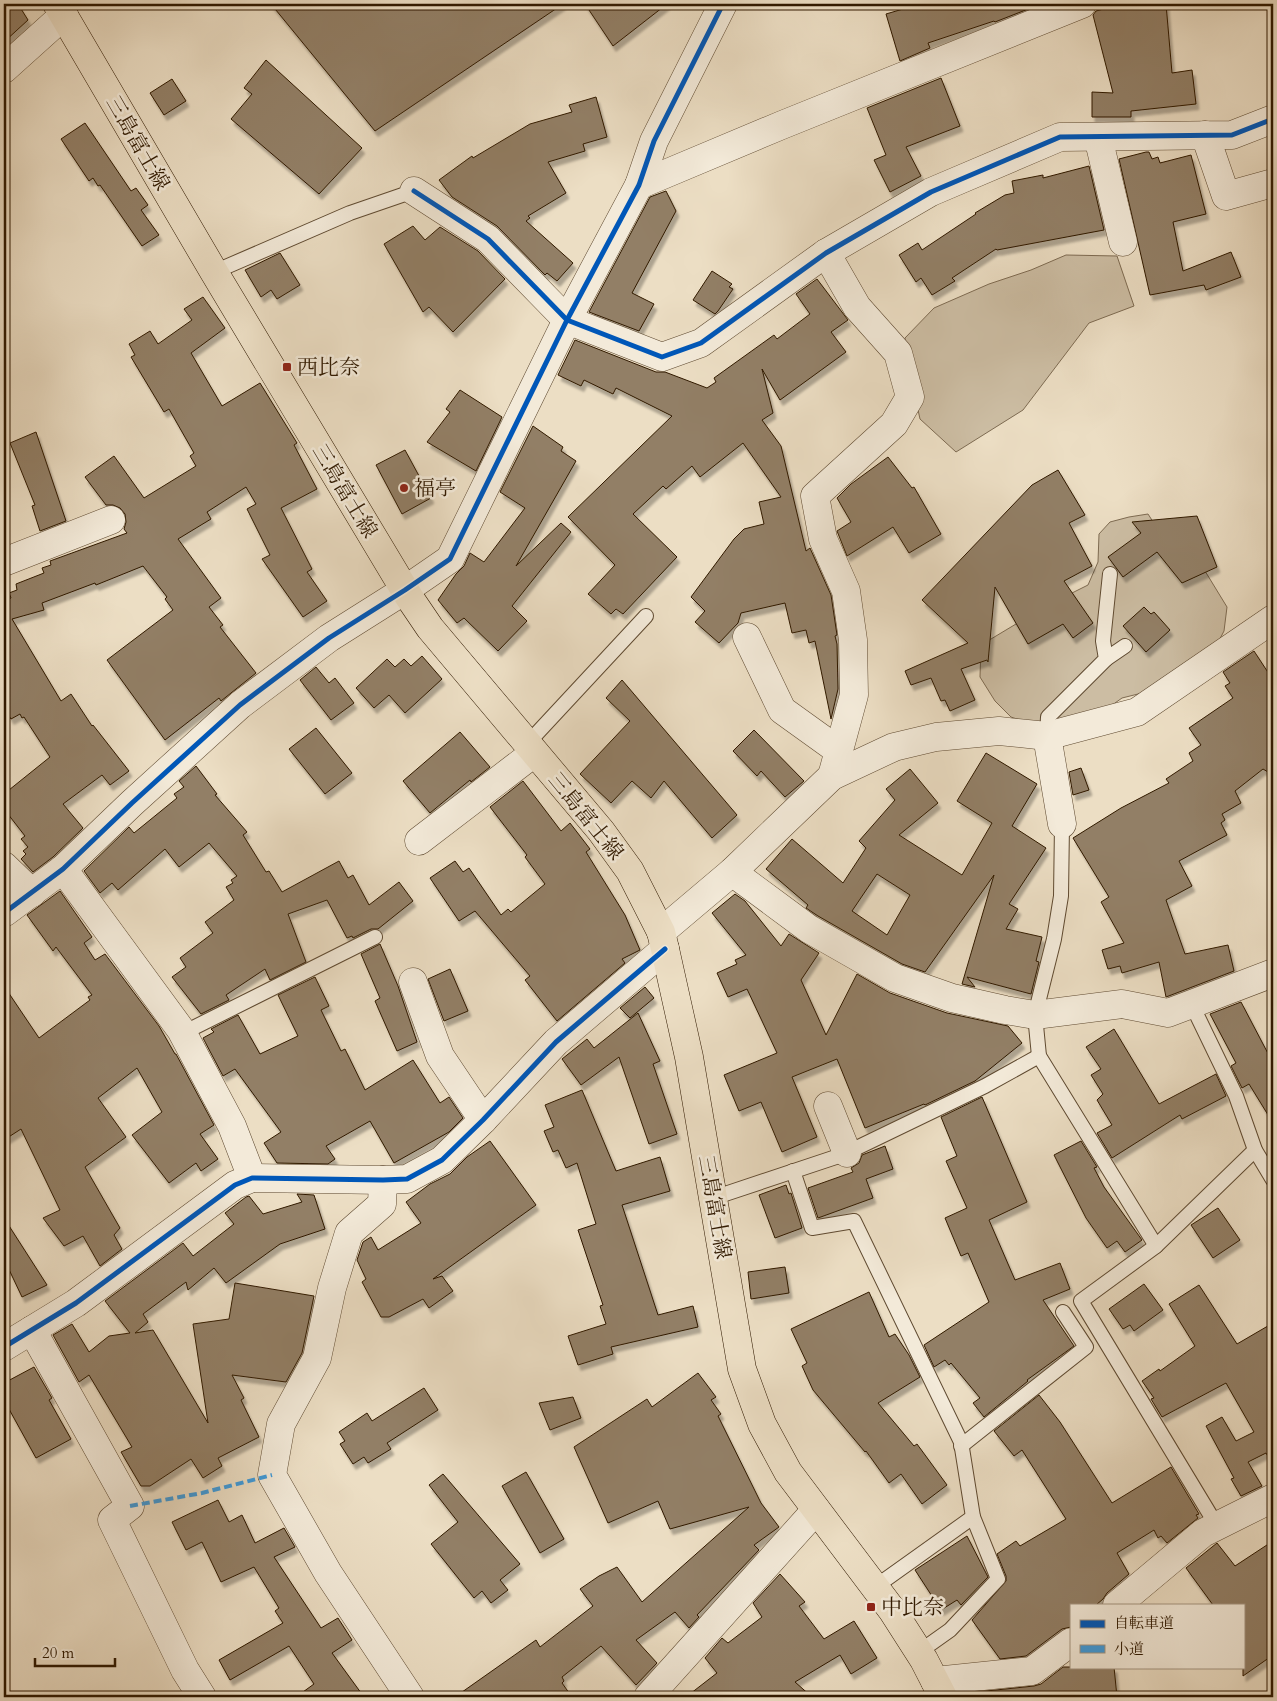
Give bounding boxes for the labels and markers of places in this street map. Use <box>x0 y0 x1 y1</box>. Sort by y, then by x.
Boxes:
place label: 西比奈 <box>297 353 360 382</box>
marker: 西比奈 <box>281 361 293 373</box>
place label: 福亭 <box>414 474 456 503</box>
marker: 福亭 <box>398 482 410 494</box>
place label: 中比奈 <box>881 1593 944 1622</box>
marker: 中比奈 <box>865 1601 877 1613</box>

